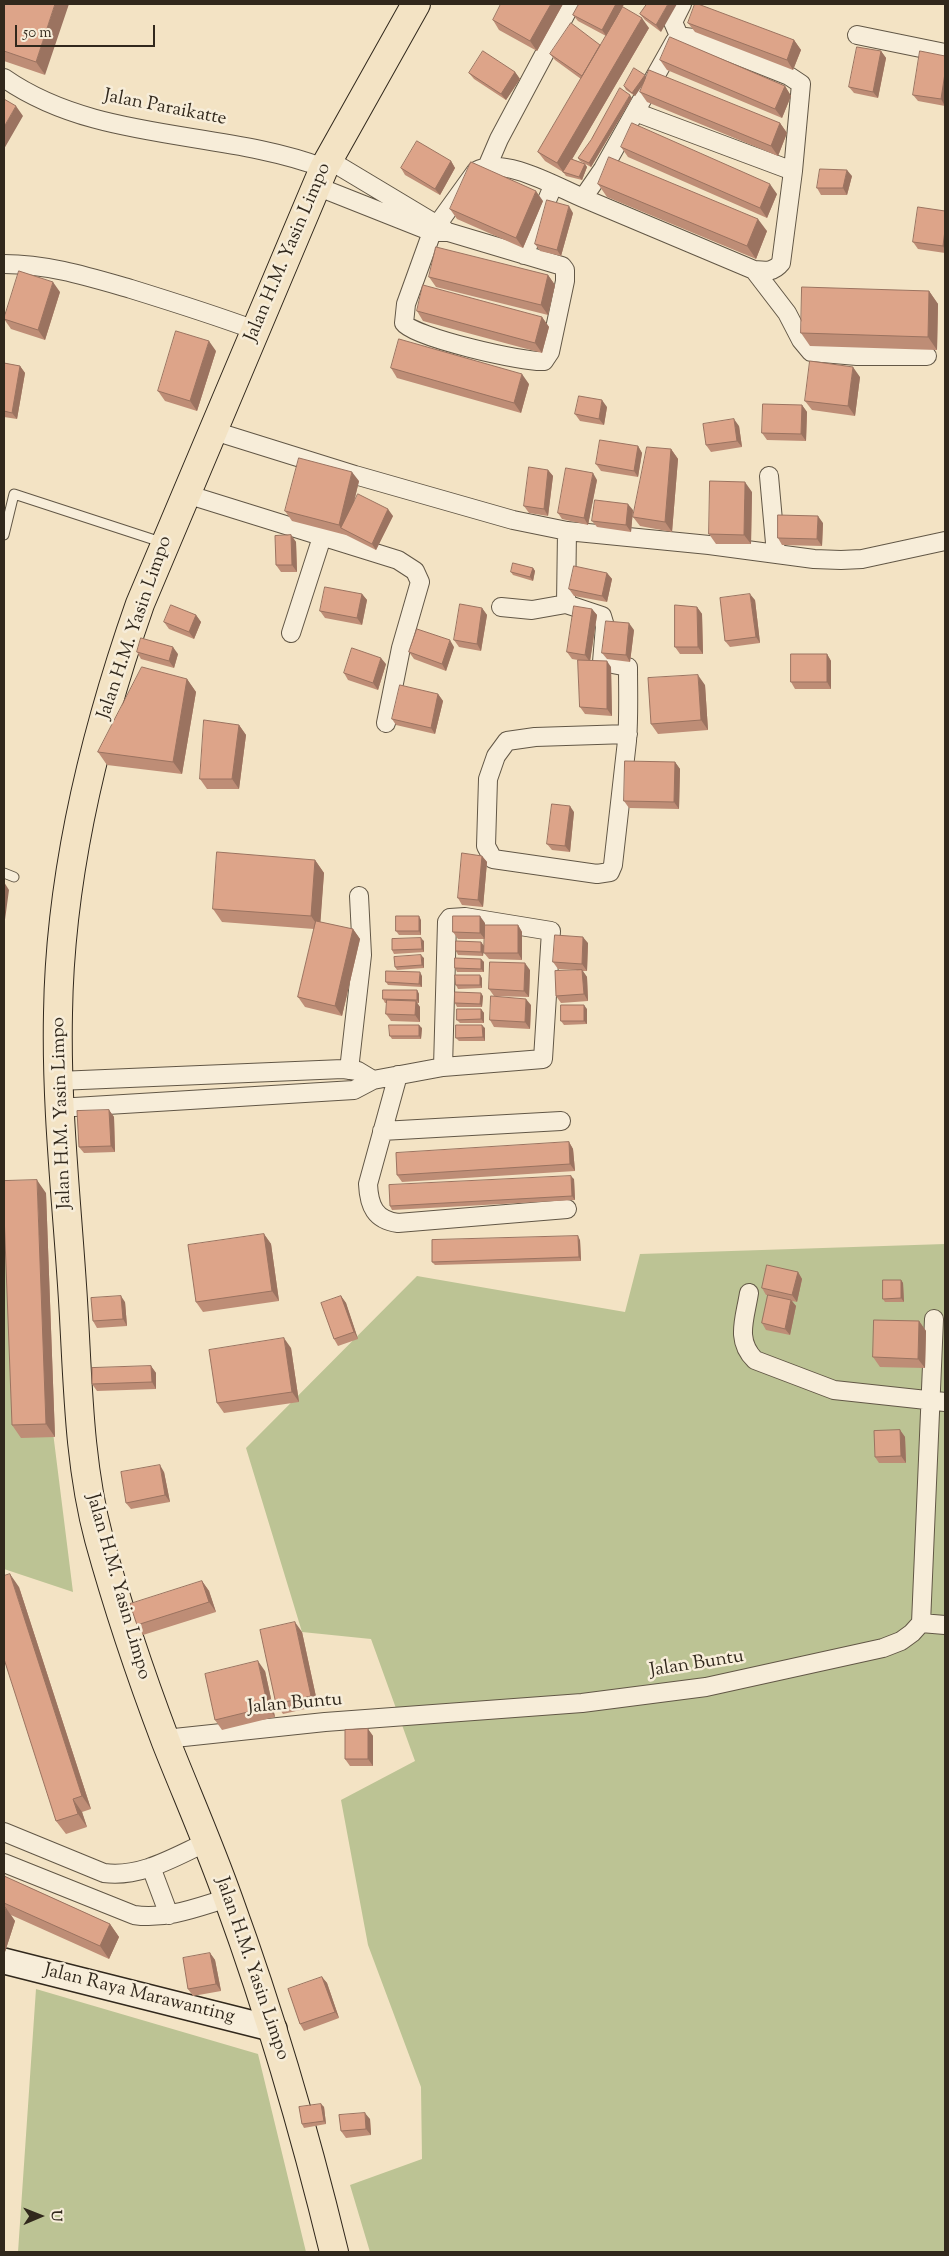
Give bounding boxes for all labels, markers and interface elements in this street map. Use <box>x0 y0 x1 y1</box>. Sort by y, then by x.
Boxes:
scale bar <box>18 15 158 47</box>
text: 50 m <box>23 23 52 44</box>
street label: Jalan Paraikatte <box>102 86 228 132</box>
street label: Jalan H.M. Yasin Limpo <box>241 160 337 346</box>
street label: Jalan H.M. Yasin Limpo <box>94 533 178 723</box>
street label: Jalan H.M. Yasin Limpo <box>48 1017 78 1209</box>
street label: Jalan H.M. Yasin Limpo <box>80 1491 154 1683</box>
street label: Jalan Buntu <box>648 1646 746 1684</box>
street label: Jalan Buntu <box>247 1690 343 1720</box>
street label: Jalan H.M. Yasin Limpo <box>209 1874 293 2064</box>
street label: Jalan Raya Marawanting <box>41 1960 237 2030</box>
north arrow <box>15 2191 65 2241</box>
text: U <box>45 2210 65 2222</box>

